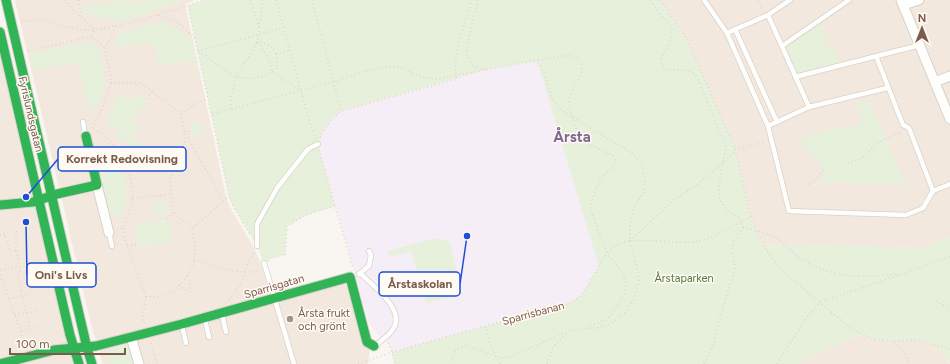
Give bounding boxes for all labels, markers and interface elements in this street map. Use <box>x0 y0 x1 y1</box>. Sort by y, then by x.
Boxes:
north arrow <box>902 8 942 48</box>
text: N <box>918 12 926 25</box>
street label: Fyrislundsgatan <box>15 75 46 153</box>
district label: Årsta <box>553 127 591 146</box>
callout: Korrekt Redovisning <box>58 147 186 171</box>
text: Korrekt Redovisning <box>66 152 178 166</box>
callout: Oni's Livs <box>27 263 96 287</box>
text: Oni's Livs <box>35 268 88 282</box>
park label: Årstaparken <box>654 271 714 285</box>
street label: Sparrisgatan <box>243 272 306 301</box>
callout: Årstaskolan <box>379 272 460 296</box>
text: Årstaskolan <box>388 277 453 291</box>
street label: Sparrisbanan <box>501 299 566 328</box>
place label: Årsta frukt och grönt <box>298 306 350 333</box>
marker: Årsta frukt och grönt <box>285 314 295 324</box>
scale bar <box>10 330 125 356</box>
text: 100 m <box>16 337 50 351</box>

